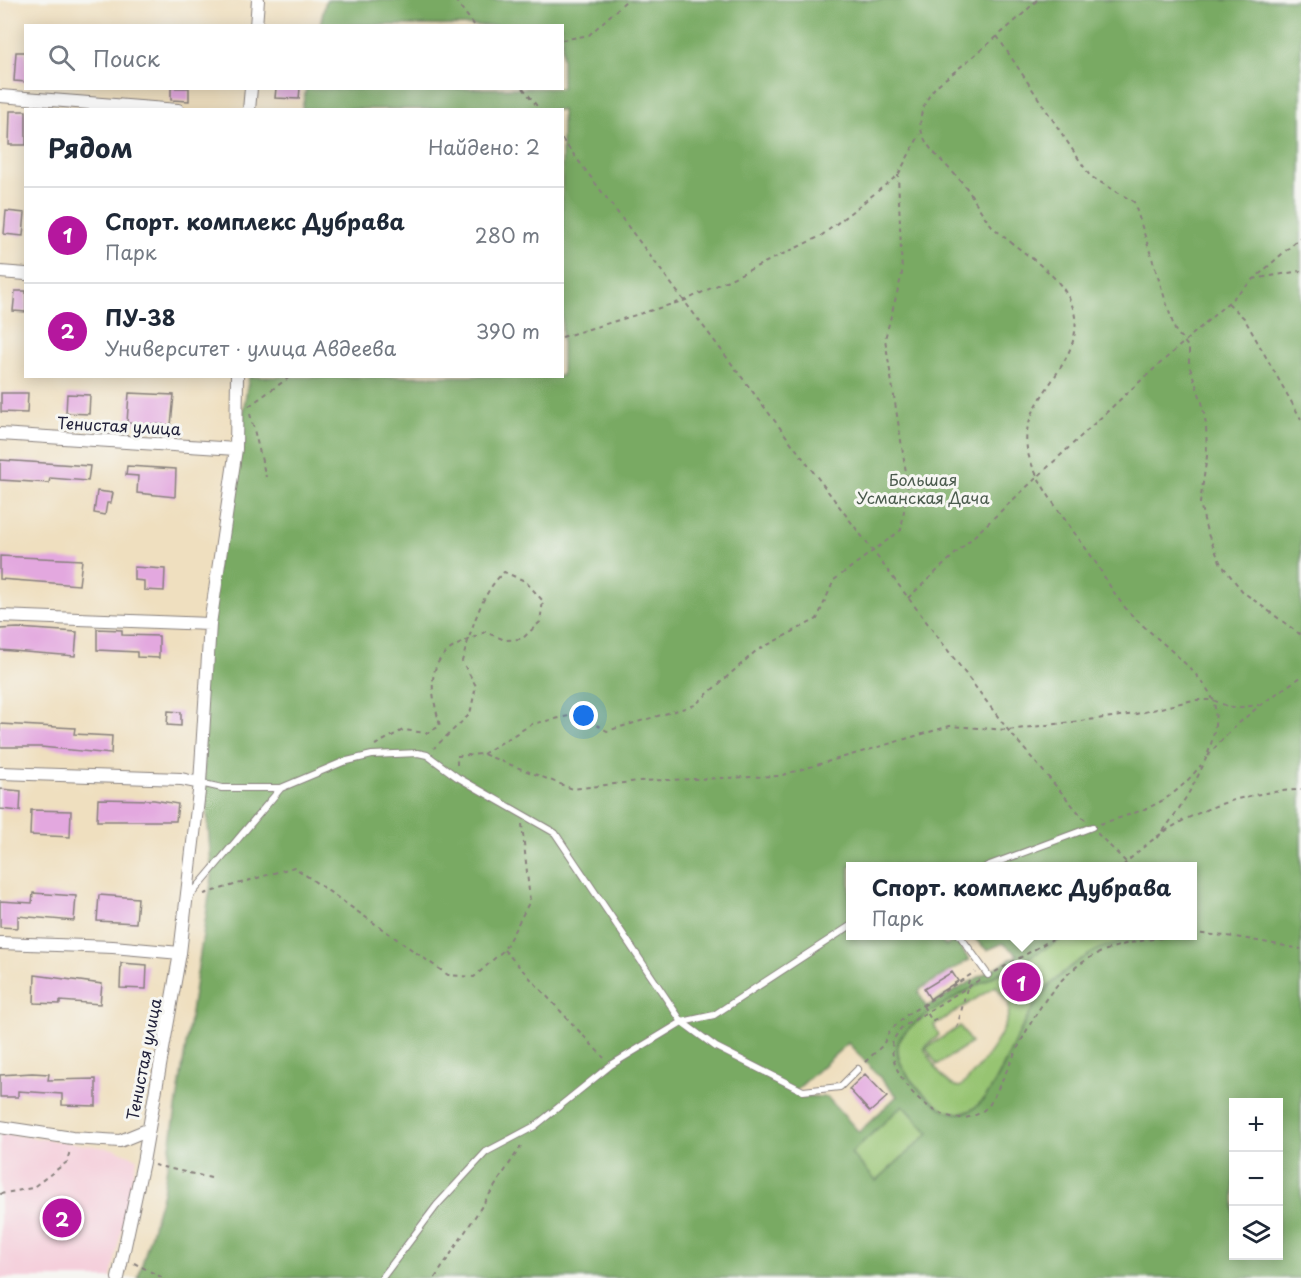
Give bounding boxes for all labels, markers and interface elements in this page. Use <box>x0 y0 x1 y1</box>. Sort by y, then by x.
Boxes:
search box <box>24 24 564 90</box>
icon: search <box>45 41 78 74</box>
text: Поиск <box>93 41 160 74</box>
text: Рядом <box>48 128 133 167</box>
text: Найдено: 2 <box>428 132 540 162</box>
text: Спорт. комплекс Дубрава <box>105 204 405 237</box>
text: 1 <box>63 220 72 250</box>
text: 280 m <box>475 220 540 250</box>
text: Парк <box>105 237 157 267</box>
text: ПУ-38 <box>105 300 176 333</box>
text: 2 <box>60 316 75 346</box>
text: 390 m <box>476 316 540 346</box>
text: Университет · улица Авдеева <box>105 333 396 363</box>
street label: Тенистая улица <box>57 410 181 440</box>
park label: Большая Усманская Дача <box>856 467 990 509</box>
your location <box>569 701 598 730</box>
popup <box>846 862 1197 940</box>
text: Спорт. комплекс Дубрава <box>872 870 1171 903</box>
text: Парк <box>872 903 923 933</box>
pin: 1 <box>1002 960 1040 1004</box>
street label: Тенистая улица <box>119 996 167 1122</box>
map controls <box>1229 1098 1283 1260</box>
button: + <box>1229 1098 1283 1152</box>
button: − <box>1229 1152 1283 1206</box>
pin: 2 <box>42 1196 82 1240</box>
button: layers <box>1229 1206 1283 1260</box>

